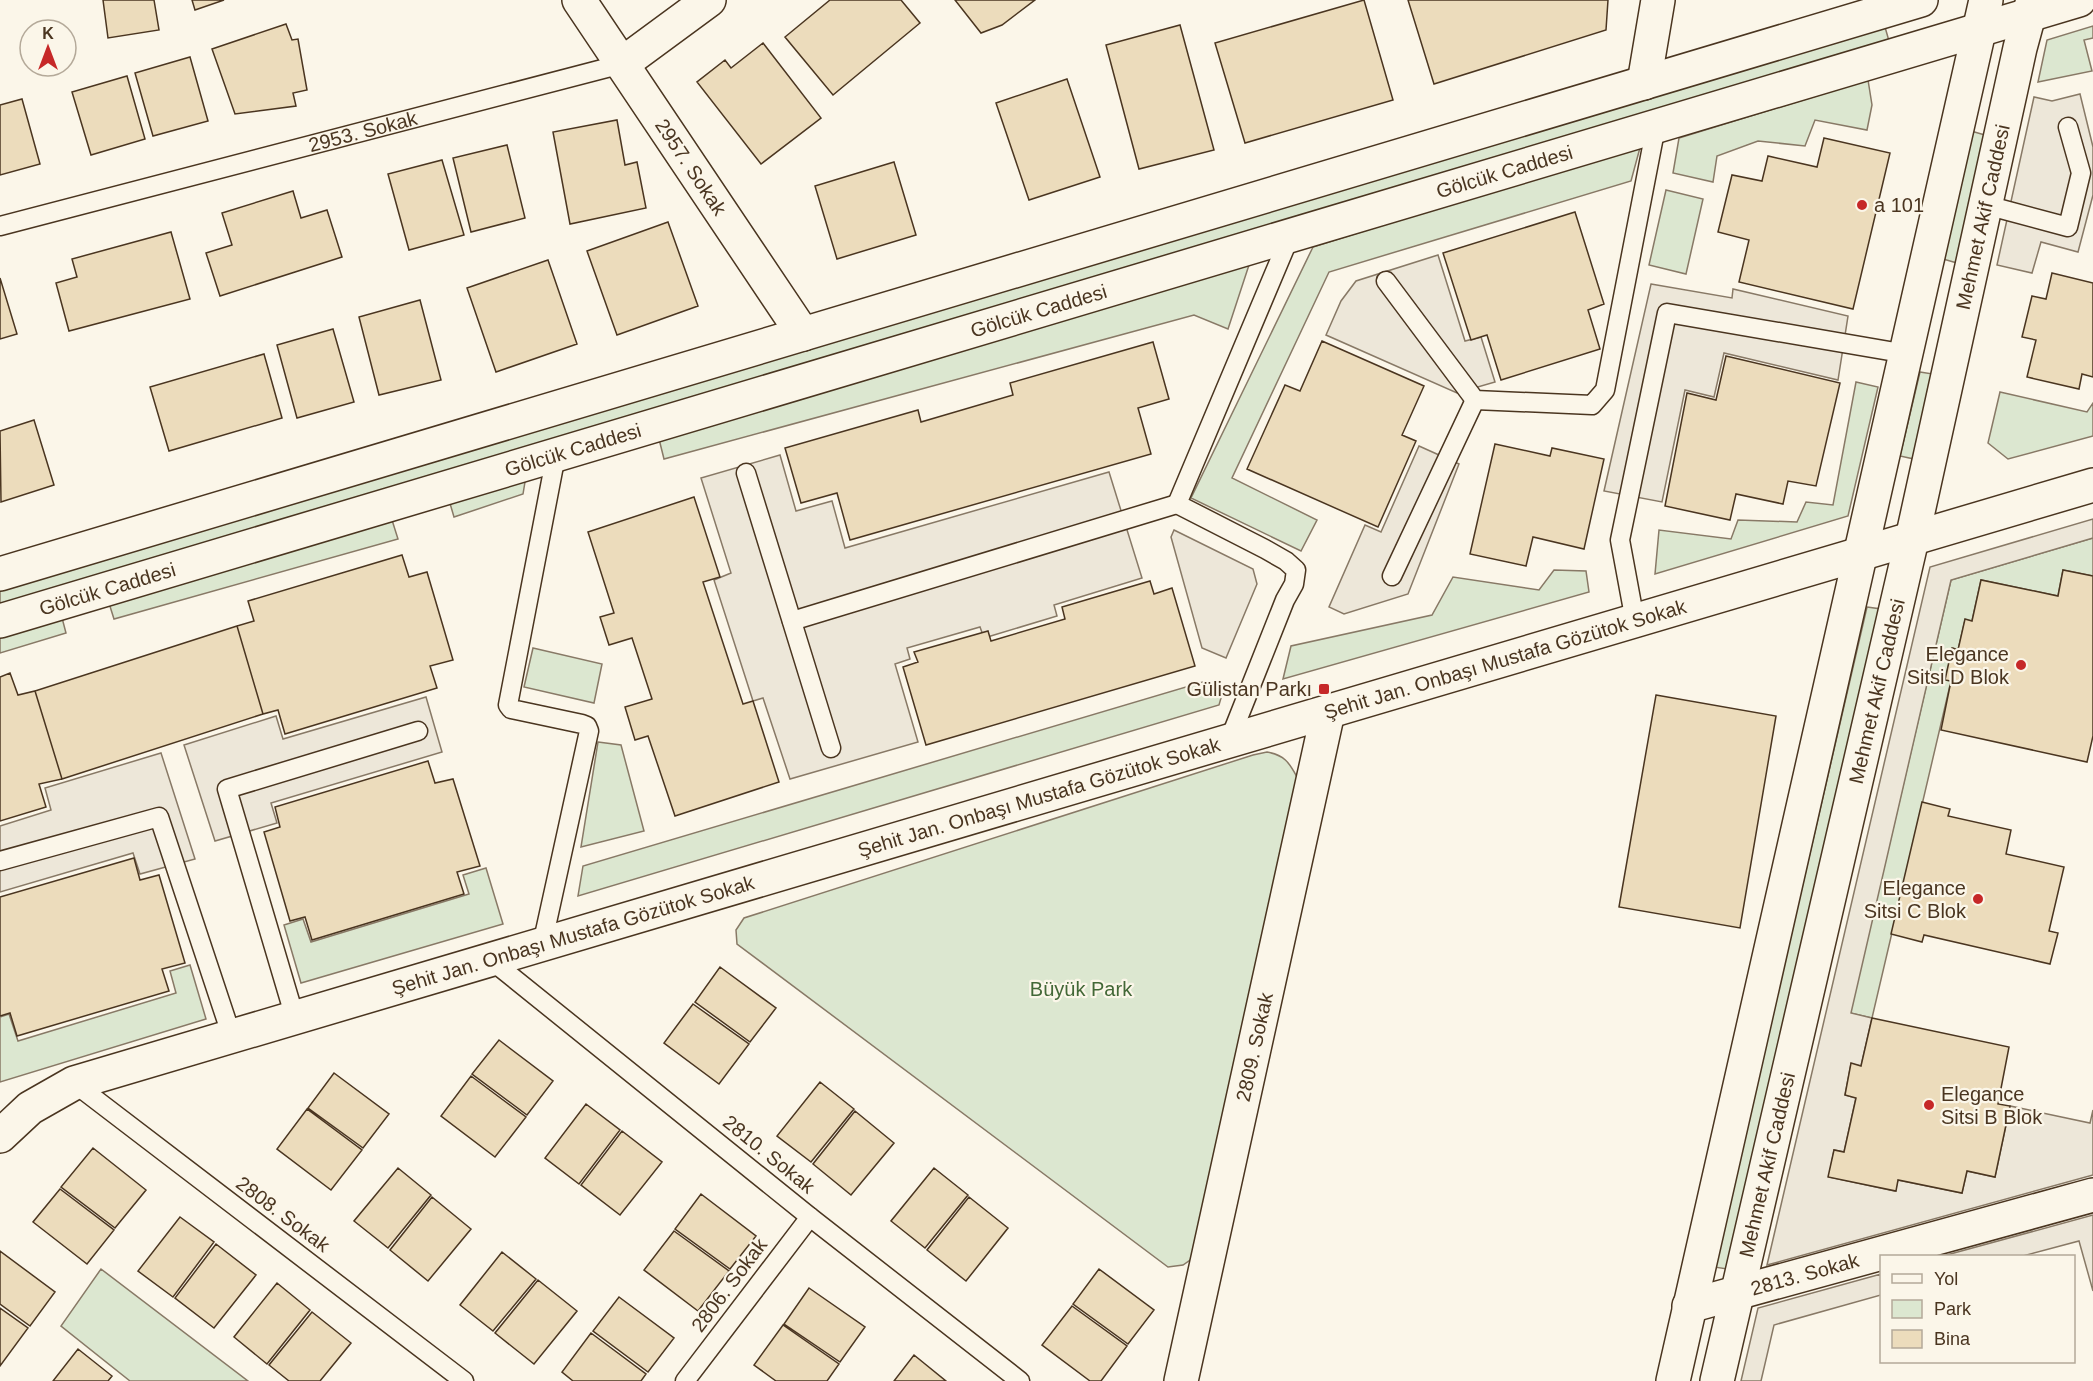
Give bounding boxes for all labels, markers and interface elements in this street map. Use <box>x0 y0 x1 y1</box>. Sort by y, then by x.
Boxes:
north arrow <box>18 18 78 78</box>
text: K <box>42 25 54 42</box>
street label: 2953. Sokak <box>306 107 420 156</box>
street label: 2957. Sokak <box>651 115 732 220</box>
street label: Mehmet Akif Caddesi <box>1952 122 2014 312</box>
street label: Gölcük Caddesi <box>1434 141 1575 202</box>
place label: a 101 <box>1874 194 1924 216</box>
marker: a 101 <box>1855 198 1869 212</box>
street label: Gölcük Caddesi <box>968 280 1109 342</box>
street label: Gölcük Caddesi <box>502 419 644 481</box>
street label: Gölcük Caddesi <box>37 558 178 620</box>
street label: Şehit Jan. Onbaşı Mustafa Gözütok Sokak <box>1321 595 1690 723</box>
street label: Mehmet Akif Caddesi <box>1845 597 1909 786</box>
place label: Elegance Sitsi D Blok <box>1907 643 2010 688</box>
marker: Elegance Sitsi D Blok <box>2014 658 2028 672</box>
place label: Gülistan Parkı <box>1186 678 1312 700</box>
marker: Gülistan Parkı <box>1317 682 1331 696</box>
street label: Şehit Jan. Onbaşı Mustafa Gözütok Sokak <box>855 733 1224 861</box>
street label: Şehit Jan. Onbaşı Mustafa Gözütok Sokak <box>389 871 758 999</box>
place label: Elegance Sitsi C Blok <box>1864 877 1967 922</box>
marker: Elegance Sitsi C Blok <box>1971 892 1985 906</box>
park label: Büyük Park <box>1030 978 1133 1000</box>
street label: 2809. Sokak <box>1232 989 1277 1104</box>
street label: Mehmet Akif Caddesi <box>1735 1070 1799 1259</box>
place label: Elegance Sitsi B Blok <box>1941 1083 2043 1128</box>
marker: Elegance Sitsi B Blok <box>1922 1098 1936 1112</box>
street label: 2810. Sokak <box>719 1110 820 1198</box>
street label: 2808. Sokak <box>232 1172 335 1257</box>
street label: 2806. Sokak <box>687 1233 772 1336</box>
street label: 2813. Sokak <box>1748 1249 1862 1300</box>
legend <box>1880 1255 2075 1363</box>
text: Yol <box>1934 1269 1958 1289</box>
text: Park <box>1934 1299 1972 1319</box>
text: Bina <box>1934 1329 1971 1349</box>

